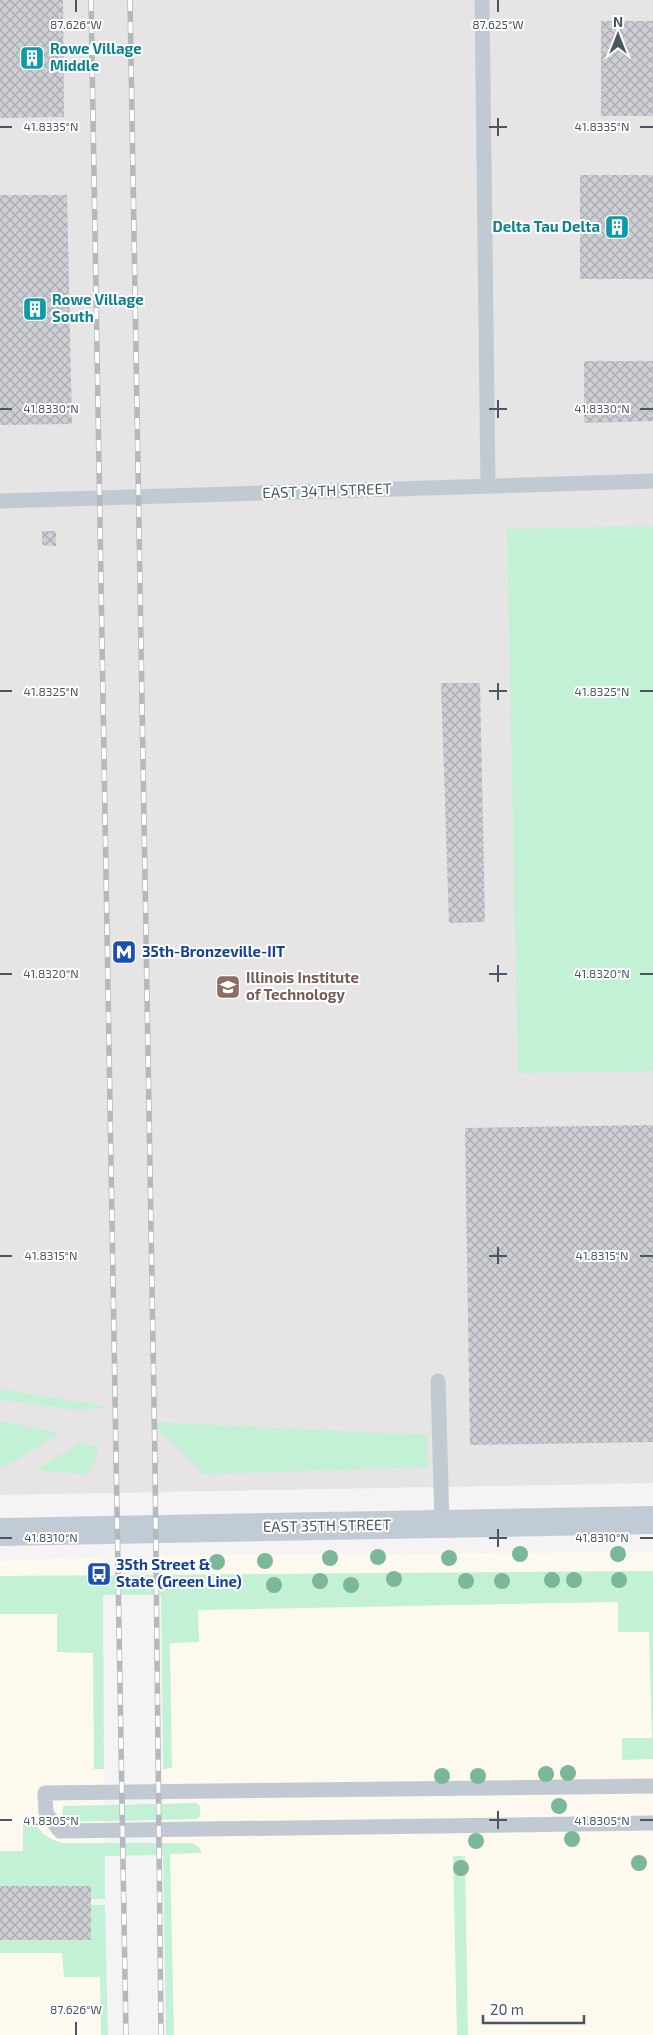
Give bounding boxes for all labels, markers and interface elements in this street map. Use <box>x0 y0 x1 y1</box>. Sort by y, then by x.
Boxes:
north arrow <box>593 10 643 60</box>
text: N <box>613 13 623 30</box>
text: 87.626°W <box>50 17 102 31</box>
text: 87.625°W <box>472 17 524 31</box>
place label: Rowe Village Middle <box>50 39 142 74</box>
building icon: Rowe Village Middle <box>19 45 45 71</box>
text: 41.8335°N <box>24 119 78 133</box>
text: 41.8335°N <box>575 119 629 133</box>
building icon: Delta Tau Delta <box>604 214 630 240</box>
place label: Delta Tau Delta <box>492 217 600 235</box>
place label: Rowe Village South <box>52 290 144 325</box>
building icon: Rowe Village South <box>22 296 48 322</box>
text: 41.8330°N <box>23 401 79 415</box>
text: 41.8330°N <box>574 401 630 415</box>
street label: EAST 34TH STREET <box>262 479 392 501</box>
text: 41.8325°N <box>24 684 78 698</box>
text: 41.8325°N <box>575 684 629 698</box>
metro station icon: 35th-Bronzeville-IIT <box>111 939 137 965</box>
place label: 35th-Bronzeville-IIT <box>142 942 285 960</box>
text: 41.8320°N <box>23 966 79 980</box>
text: 41.8320°N <box>574 966 630 980</box>
place label: Illinois Institute of Technology <box>246 968 359 1004</box>
school or university icon: Illinois Institute of Technology <box>215 974 241 1000</box>
text: 41.8315°N <box>25 1248 77 1262</box>
text: 41.8315°N <box>576 1248 628 1262</box>
street label: EAST 35TH STREET <box>263 1515 392 1535</box>
text: 41.8310°N <box>24 1530 78 1544</box>
text: 41.8310°N <box>575 1530 629 1544</box>
place label: 35th Street & State (Green Line) <box>116 1555 242 1590</box>
bus stop icon: 35th Street & State (Green Line) <box>86 1561 112 1587</box>
text: 41.8305°N <box>23 1813 79 1827</box>
text: 41.8305°N <box>574 1813 630 1827</box>
scale bar <box>483 1992 584 2024</box>
text: 20 m <box>490 2000 524 2018</box>
text: 87.626°W <box>50 2002 102 2016</box>

